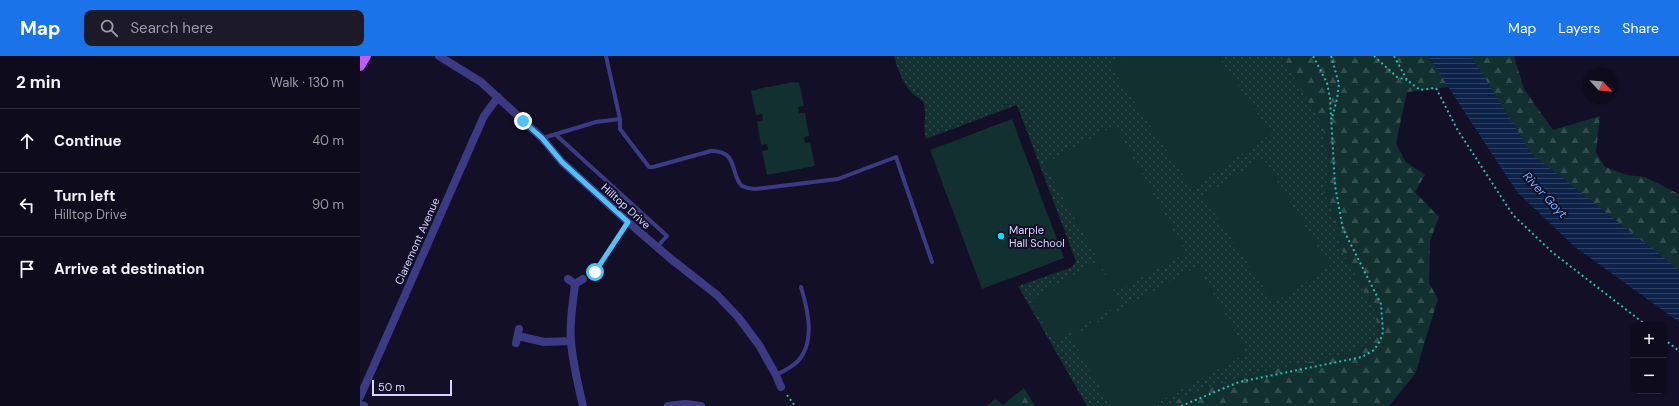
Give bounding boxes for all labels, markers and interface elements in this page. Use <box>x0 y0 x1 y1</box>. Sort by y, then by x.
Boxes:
search box <box>84 10 364 46</box>
text: Map <box>20 16 60 41</box>
icon: search <box>98 17 120 39</box>
text: Search here <box>130 18 213 38</box>
text: Map <box>1508 19 1536 37</box>
text: Layers <box>1558 19 1600 37</box>
text: Share <box>1622 19 1659 37</box>
north arrow <box>1583 68 1619 104</box>
text: 2 min <box>16 71 61 93</box>
text: Walk · 130 m <box>270 74 344 91</box>
route end <box>514 112 532 130</box>
icon: ahead <box>16 130 38 152</box>
text: Continue <box>54 131 122 151</box>
text: 40 m <box>312 132 344 149</box>
water label: River Goyt <box>1519 168 1571 222</box>
street label: Hilltop Drive <box>598 180 654 232</box>
text: Turn left <box>54 186 115 206</box>
icon: left <box>16 194 38 216</box>
street label: Claremont Avenue <box>392 195 442 287</box>
text: 90 m <box>312 196 344 213</box>
text: Hilltop Drive <box>54 206 127 223</box>
place label: Marple Hall School <box>1009 223 1065 250</box>
marker: Marple Hall School <box>996 231 1006 241</box>
icon: arrive <box>16 258 38 280</box>
text: Arrive at destination <box>54 259 205 279</box>
route start <box>586 263 604 281</box>
map controls <box>1631 322 1667 394</box>
button: + <box>1631 322 1667 358</box>
button: − <box>1631 358 1667 394</box>
scale bar <box>372 378 452 397</box>
text: 50 m <box>378 380 405 394</box>

